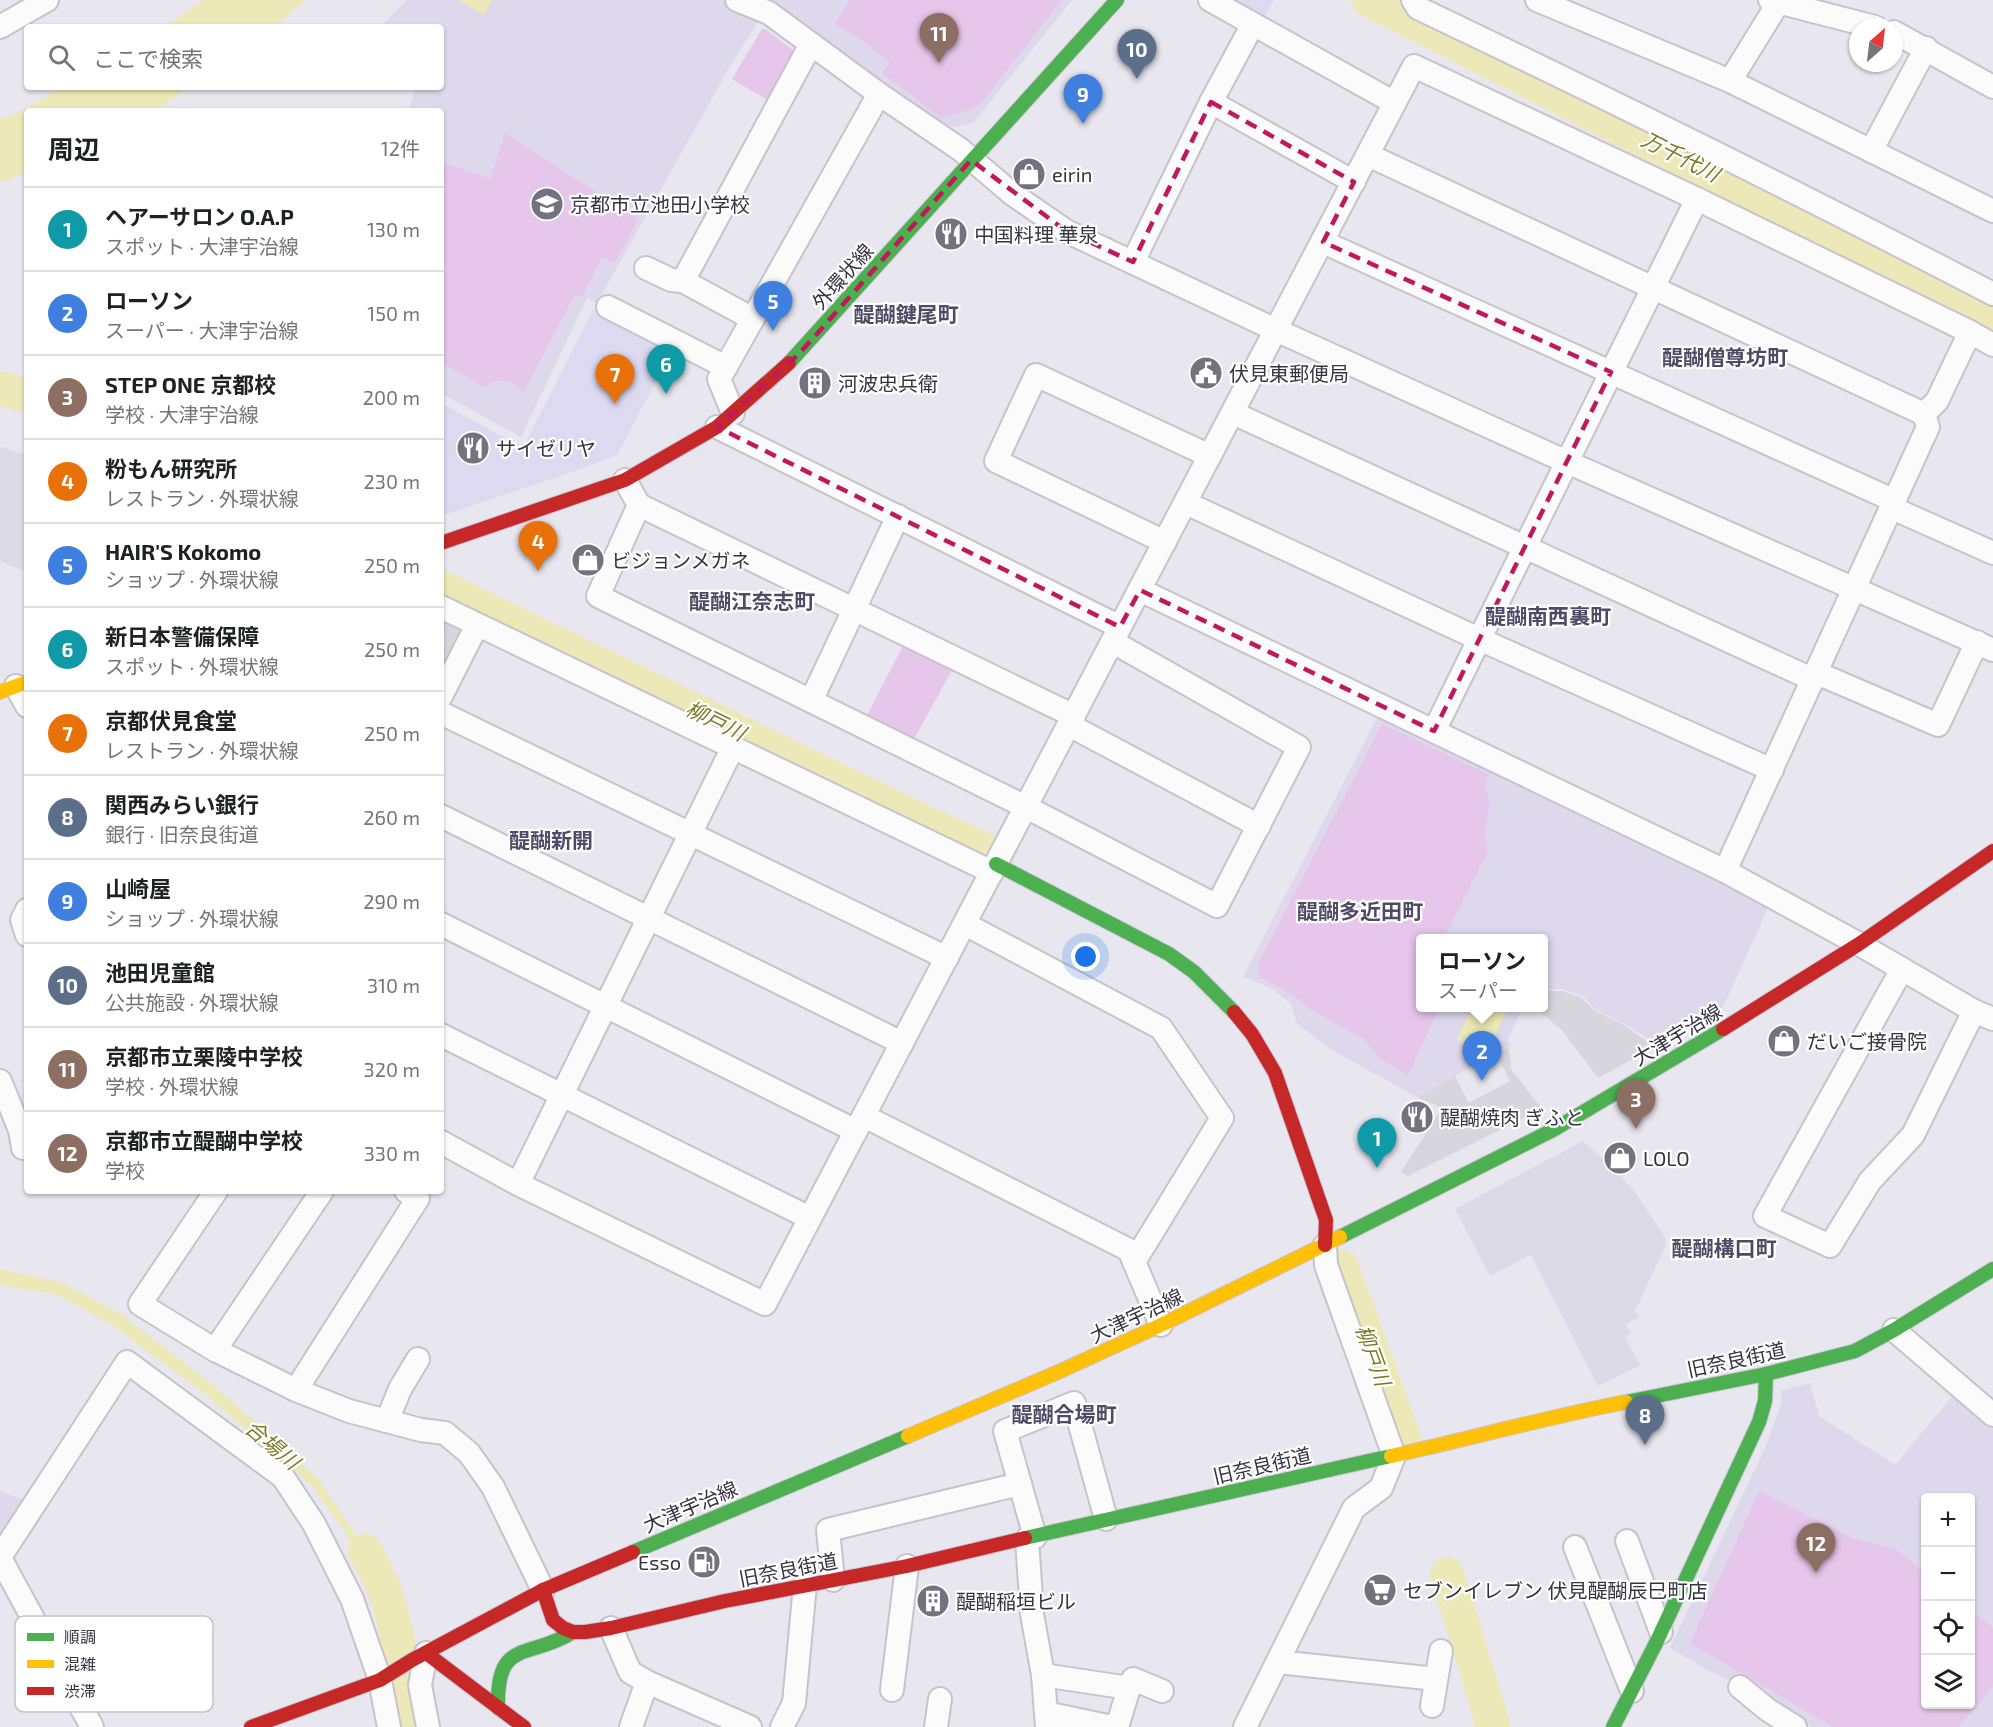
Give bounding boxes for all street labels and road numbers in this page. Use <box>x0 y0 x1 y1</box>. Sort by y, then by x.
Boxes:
street label: 外環状線 <box>806 238 878 314</box>
street label: 大津宇治線 <box>1628 998 1726 1070</box>
street label: 大津宇治線 <box>1086 1283 1186 1347</box>
street label: 旧奈良街道 <box>1685 1337 1787 1381</box>
street label: 旧奈良街道 <box>1211 1442 1313 1488</box>
street label: 大津宇治線 <box>639 1475 741 1537</box>
street label: 旧奈良街道 <box>737 1548 839 1590</box>

